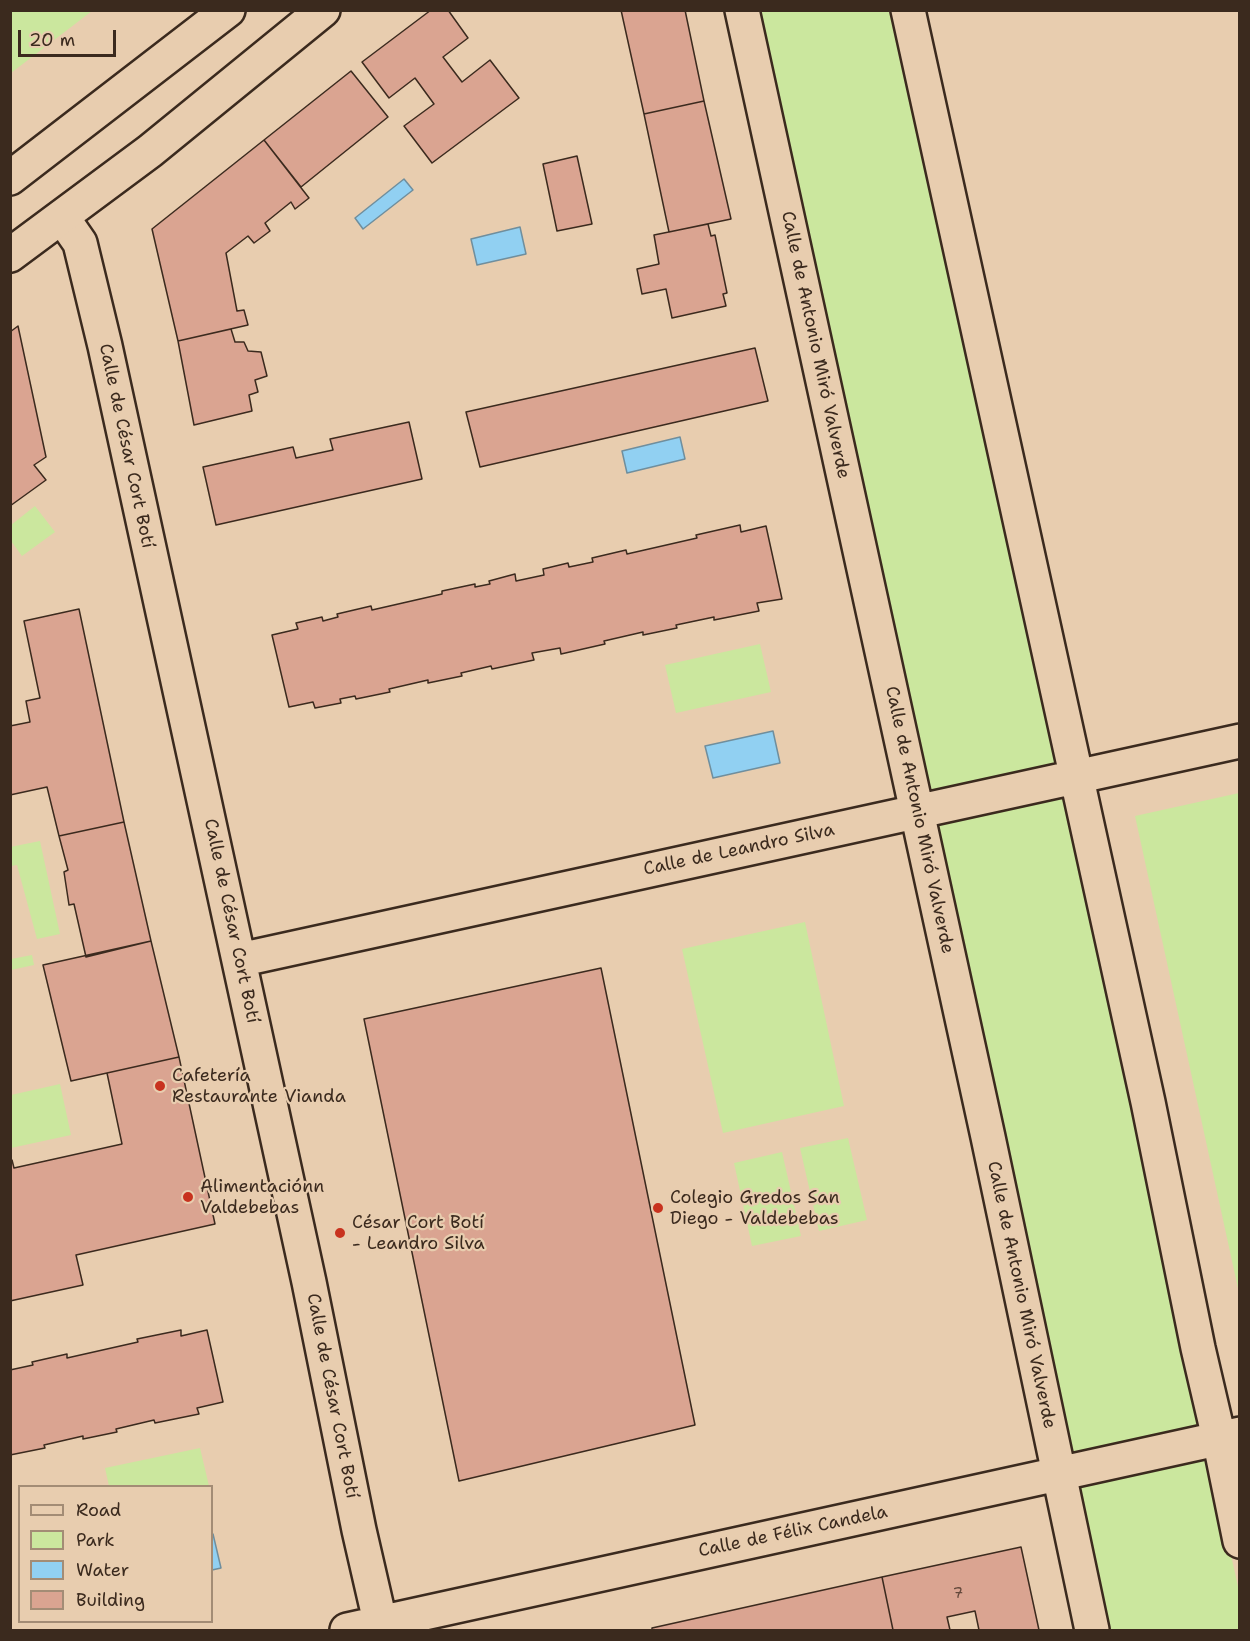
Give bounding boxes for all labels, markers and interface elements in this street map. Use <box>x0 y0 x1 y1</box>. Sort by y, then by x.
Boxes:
scale bar <box>21 18 118 56</box>
text: 20 m <box>29 28 75 52</box>
street label: Calle de Antonio Miró Valverde <box>776 209 854 481</box>
street label: Calle de César Cort Botí <box>94 342 158 550</box>
street label: Calle de Antonio Miró Valverde <box>880 684 958 956</box>
street label: Calle de César Cort Botí <box>199 817 263 1025</box>
street label: Calle de Leandro Silva <box>642 819 836 881</box>
place label: Cafetería Restaurante Vianda <box>172 1065 346 1108</box>
marker: Cafetería Restaurante Vianda <box>153 1079 167 1093</box>
street label: Calle de Antonio Miró Valverde <box>982 1159 1060 1431</box>
place label: Alimentaciónn Valdebebas <box>200 1176 324 1218</box>
place label: Colegio Gredos San Diego - Valdebebas <box>670 1187 839 1230</box>
marker: Alimentaciónn Valdebebas <box>181 1190 195 1204</box>
marker: Colegio Gredos San Diego - Valdebebas <box>651 1201 665 1215</box>
place label: César Cort Botí - Leandro Silva <box>352 1212 485 1254</box>
marker: César Cort Botí - Leandro Silva <box>333 1226 347 1240</box>
street label: Calle de César Cort Botí <box>302 1292 362 1500</box>
legend <box>18 1485 213 1623</box>
text: Road <box>76 1498 121 1522</box>
street label: Calle de Félix Candela <box>697 1501 889 1563</box>
text: Park <box>76 1528 115 1552</box>
text: Water <box>76 1558 129 1582</box>
house number: 7 <box>953 1585 963 1603</box>
text: Building <box>76 1588 145 1612</box>

